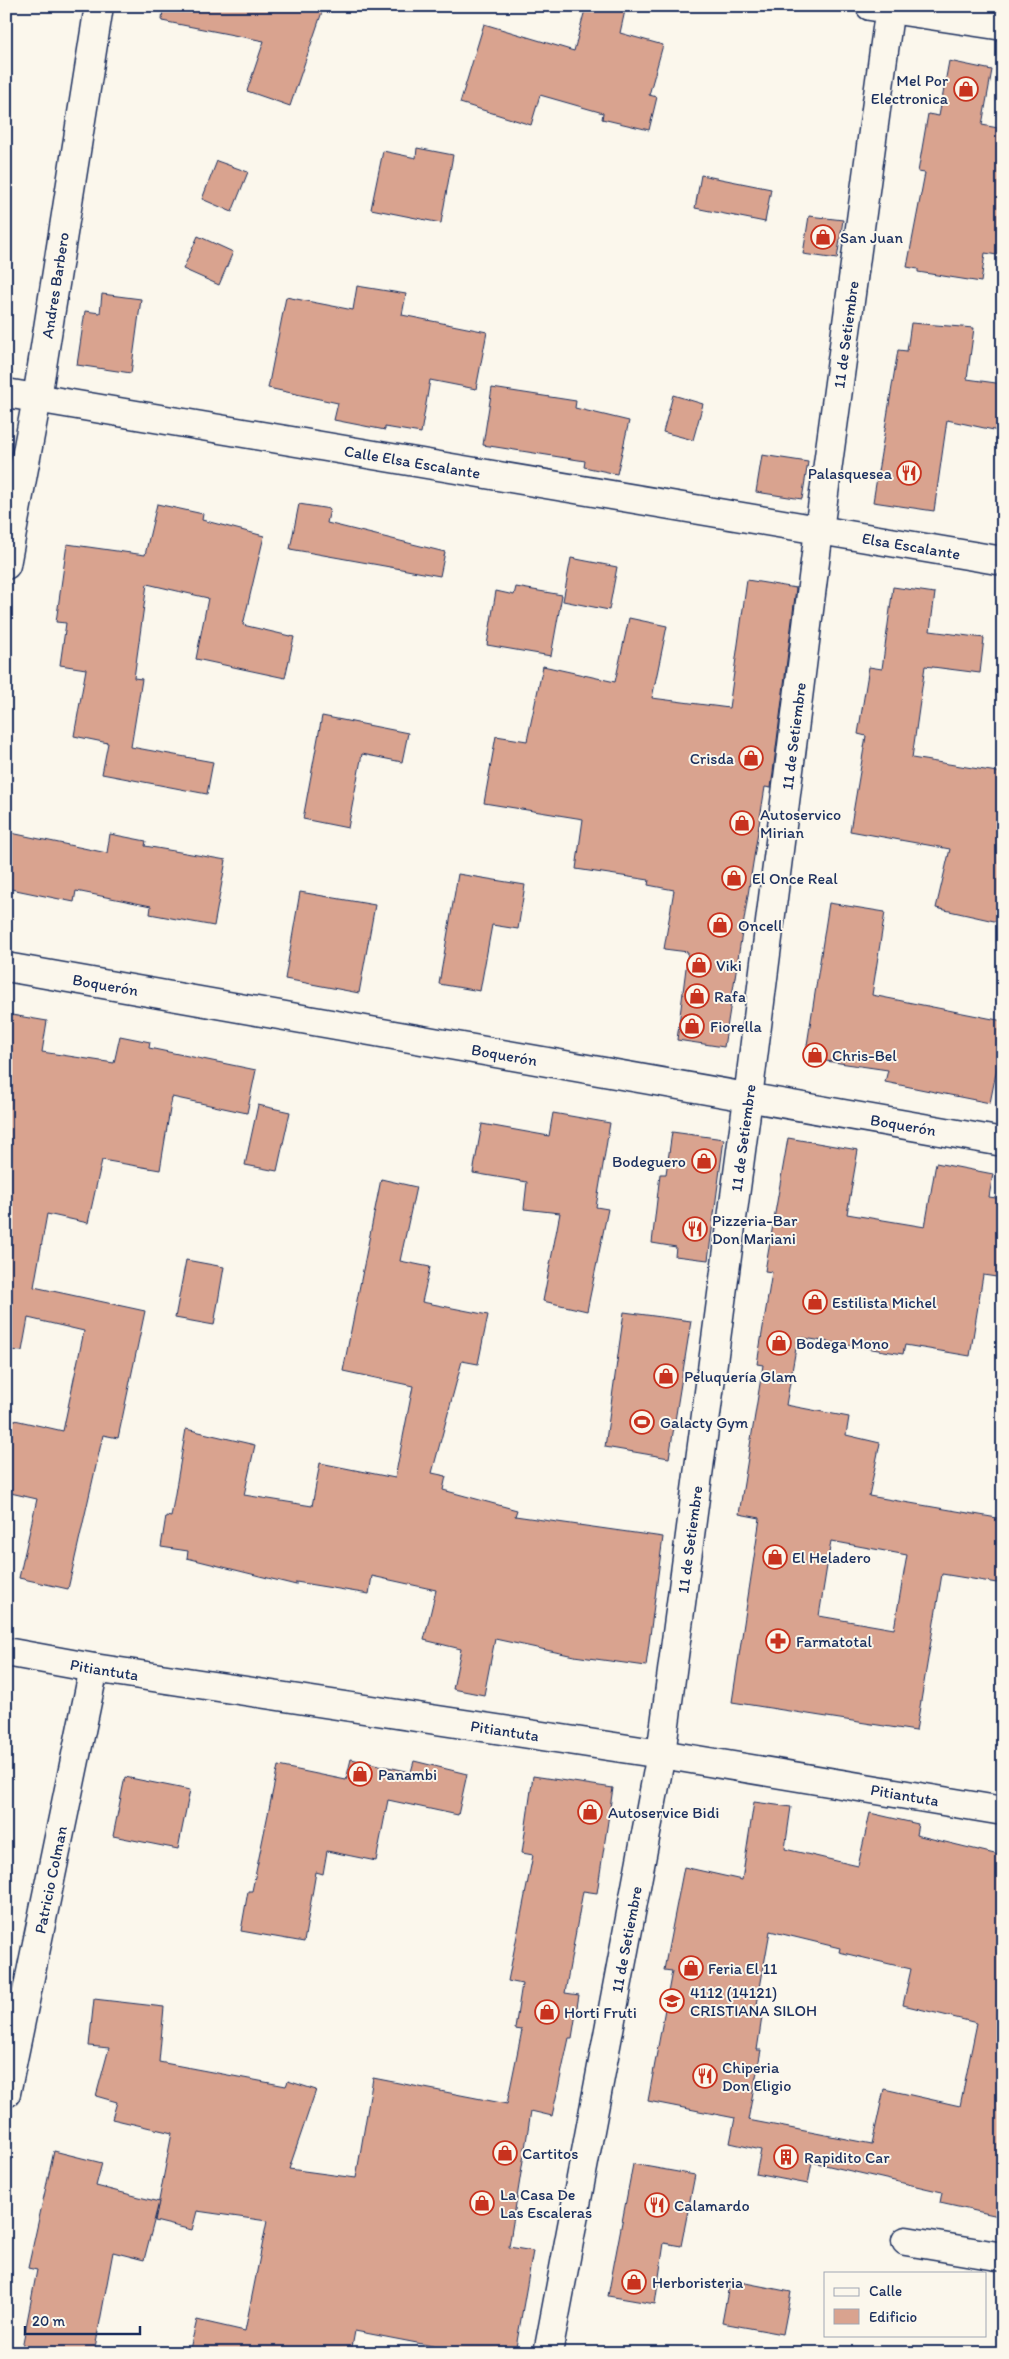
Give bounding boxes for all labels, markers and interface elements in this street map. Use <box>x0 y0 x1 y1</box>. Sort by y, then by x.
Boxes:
place label: Mel Por Electronica <box>871 71 949 108</box>
shop icon: Mel Por Electronica <box>953 76 979 102</box>
shop icon: San Juan <box>810 224 836 250</box>
place label: San Juan <box>840 228 903 247</box>
street label: Andres Barbero <box>37 231 73 340</box>
street label: 11 de Setiembre <box>829 280 862 389</box>
street label: Calle Elsa Escalante <box>343 441 482 482</box>
restaurant icon: Palasquesea <box>896 460 922 486</box>
place label: Palasquesea <box>808 464 893 483</box>
street label: Elsa Escalante <box>861 528 962 563</box>
street label: 11 de Setiembre <box>777 681 809 791</box>
shop icon: Crisda <box>738 745 764 771</box>
place label: Crisda <box>690 749 734 768</box>
place label: Autoservico Mirian <box>760 805 841 842</box>
shop icon: Autoservico Mirian <box>729 810 755 836</box>
shop icon: El Once Real <box>721 865 747 891</box>
place label: El Once Real <box>752 869 838 888</box>
shop icon: Oncell <box>707 912 733 938</box>
place label: Oncell <box>738 916 783 935</box>
shop icon: Viki <box>686 952 712 978</box>
place label: Viki <box>716 956 742 975</box>
street label: Boquerón <box>71 969 140 1000</box>
shop icon: Rafa <box>684 983 710 1009</box>
place label: Rafa <box>714 987 746 1006</box>
shop icon: Fiorella <box>679 1013 705 1039</box>
place label: Fiorella <box>710 1017 763 1036</box>
street label: Boquerón <box>470 1039 539 1070</box>
shop icon: Chris-Bel <box>802 1042 828 1068</box>
place label: Chris-Bel <box>832 1046 897 1065</box>
street label: 11 de Setiembre <box>726 1083 759 1193</box>
street label: Boquerón <box>869 1109 938 1140</box>
shop icon: Bodeguero <box>691 1148 717 1174</box>
place label: Bodeguero <box>612 1152 686 1171</box>
place label: Pizzeria-Bar Don Mariani <box>712 1211 798 1248</box>
restaurant icon: Pizzeria-Bar Don Mariani <box>682 1216 708 1242</box>
shop icon: Estilista Michel <box>802 1289 828 1315</box>
place label: Estilista Michel <box>832 1293 937 1312</box>
shop icon: Bodega Mono <box>766 1330 792 1356</box>
place label: Bodega Mono <box>796 1334 889 1353</box>
shop icon: Peluquería Glam <box>653 1363 679 1389</box>
place label: Peluquería Glam <box>684 1367 797 1386</box>
sports icon: Galacty Gym <box>629 1409 655 1435</box>
place label: Galacty Gym <box>660 1413 749 1432</box>
street label: 11 de Setiembre <box>673 1485 706 1594</box>
shop icon: El Heladero <box>762 1544 788 1570</box>
place label: El Heladero <box>792 1548 871 1567</box>
pharmacy icon: Farmatotal <box>765 1628 791 1654</box>
place label: Farmatotal <box>796 1632 873 1651</box>
street label: Pitiantuta <box>69 1654 140 1684</box>
street label: Pitiantuta <box>469 1716 541 1745</box>
shop icon: Panambi <box>347 1761 373 1787</box>
place label: Panambi <box>378 1765 437 1784</box>
street label: Pitiantuta <box>869 1780 940 1810</box>
shop icon: Autoservice Bidi <box>577 1799 603 1825</box>
place label: Autoservice Bidi <box>608 1803 719 1822</box>
street label: Patricio Colman <box>30 1824 71 1935</box>
street label: 11 de Setiembre <box>607 1884 645 1994</box>
shop icon: Feria El 11 <box>678 1955 704 1981</box>
place label: Feria El 11 <box>708 1959 778 1978</box>
place label: 4112 (14121) CRISTIANA SILOH <box>690 1983 817 2020</box>
school or university icon: 4112 (14121) CRISTIANA SILOH <box>659 1988 685 2014</box>
shop icon: Horti Fruti <box>534 1999 560 2025</box>
place label: Horti Fruti <box>564 2003 637 2022</box>
place label: Chiperia Don Eligio <box>722 2058 791 2095</box>
restaurant icon: Chiperia Don Eligio <box>692 2063 718 2089</box>
shop icon: Cartitos <box>492 2140 518 2166</box>
place label: Cartitos <box>522 2144 578 2163</box>
building icon: Rapidito Car <box>773 2144 799 2170</box>
place label: Rapidito Car <box>804 2148 890 2167</box>
place label: La Casa De Las Escaleras <box>500 2185 592 2222</box>
shop icon: La Casa De Las Escaleras <box>469 2190 495 2216</box>
restaurant icon: Calamardo <box>644 2192 670 2218</box>
place label: Calamardo <box>674 2196 750 2215</box>
shop icon: Herboristeria <box>621 2269 647 2295</box>
legend <box>824 2272 986 2336</box>
place label: Herboristeria <box>652 2273 744 2292</box>
text: Calle <box>869 2282 902 2300</box>
scale bar <box>25 2304 140 2336</box>
text: Edificio <box>869 2308 917 2326</box>
text: 20 m <box>32 2312 66 2330</box>

